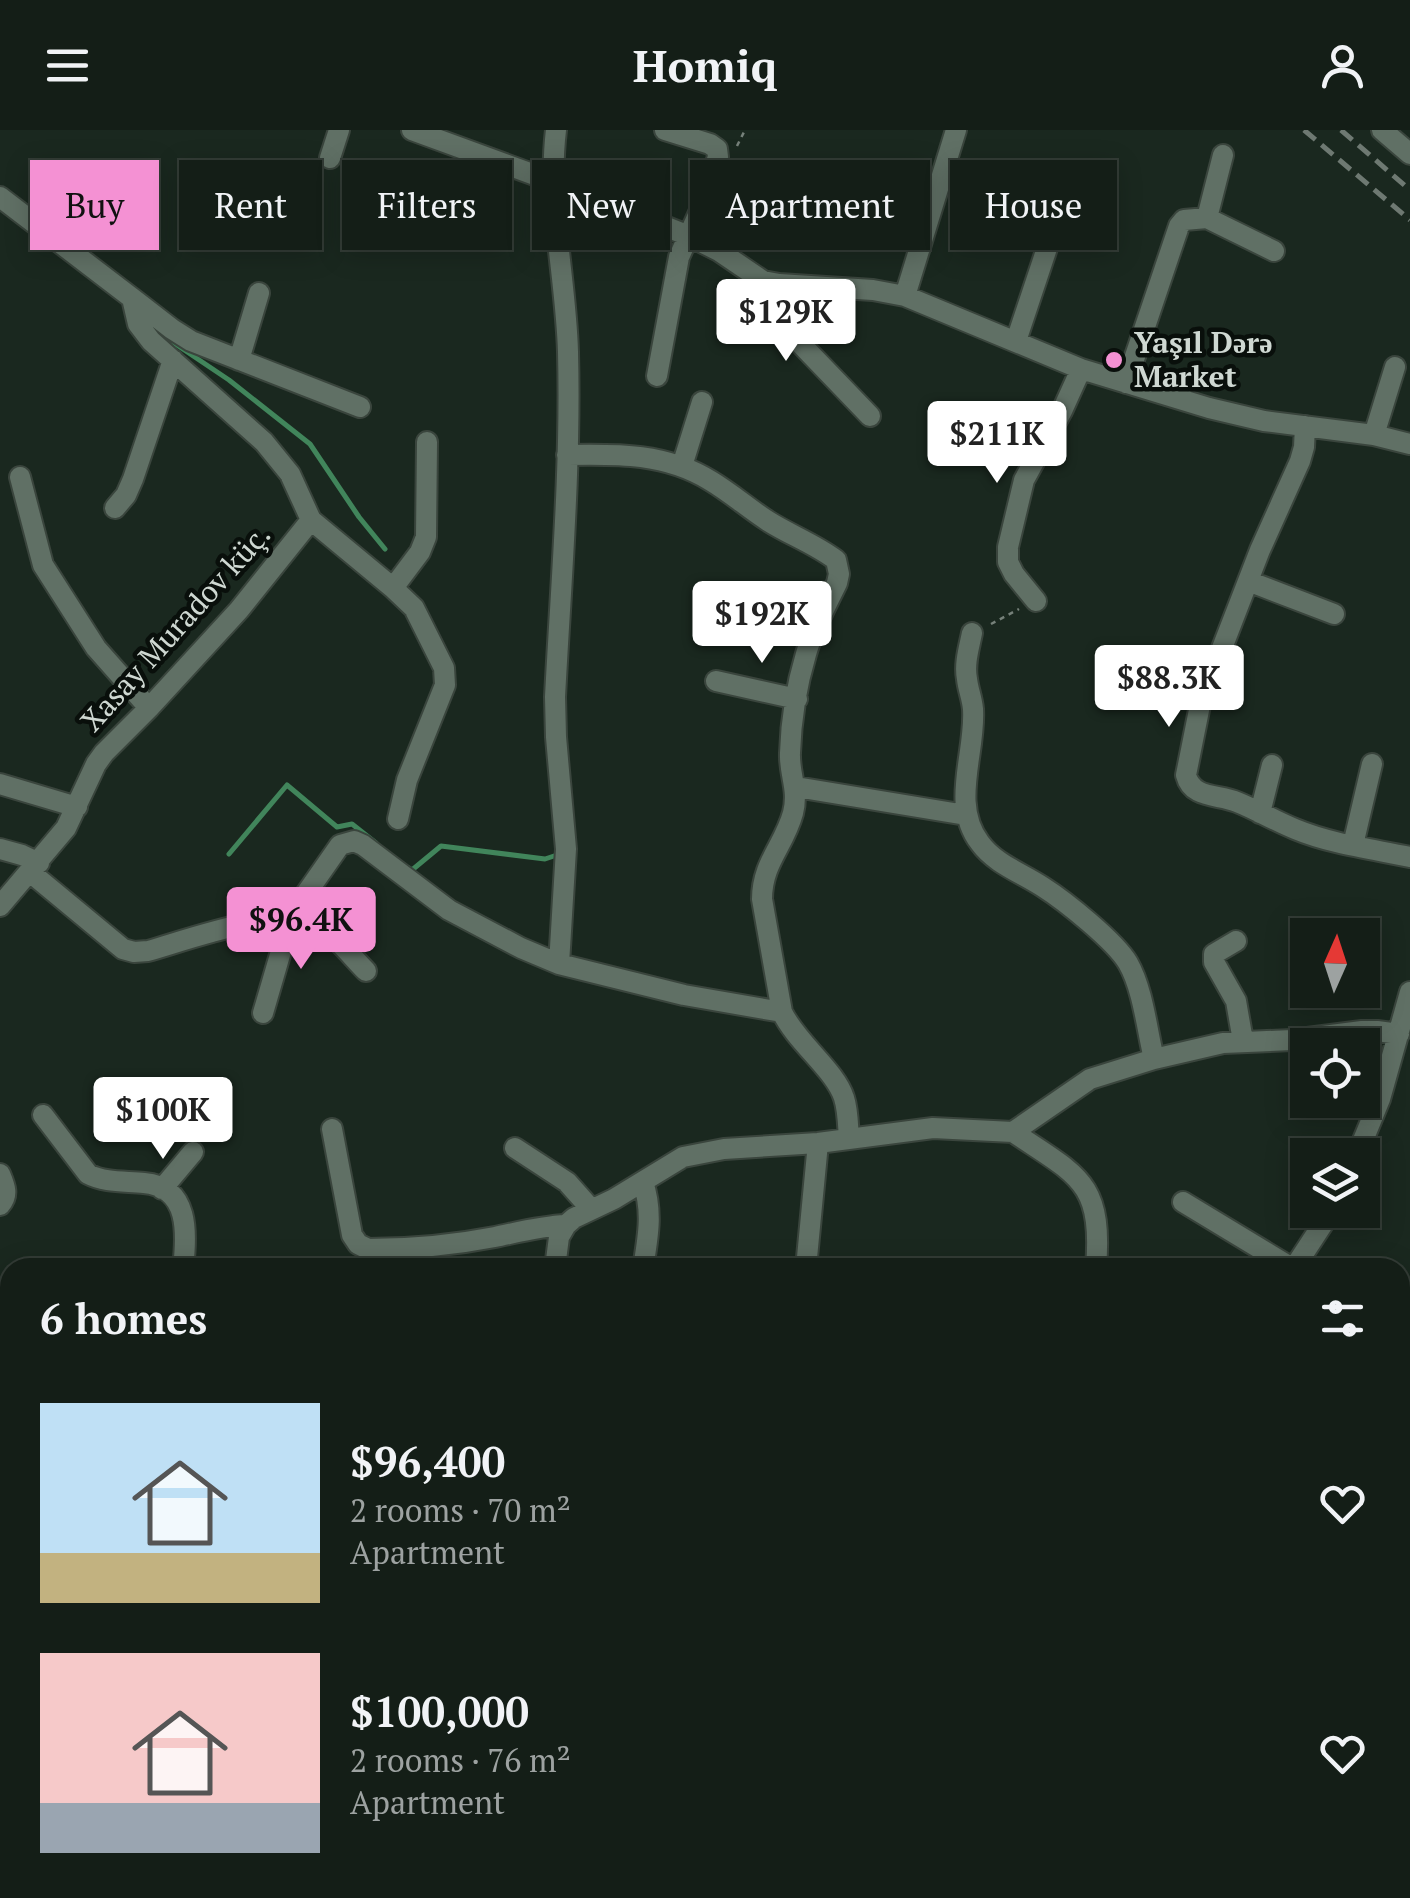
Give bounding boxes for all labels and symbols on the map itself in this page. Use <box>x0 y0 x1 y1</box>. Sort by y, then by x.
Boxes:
pin: $129K <box>716 279 856 364</box>
place label: Yaşıl Dərə Market <box>1134 322 1272 396</box>
marker: Yaşıl Dərə Market <box>1103 349 1125 371</box>
pin: $211K <box>927 401 1067 486</box>
street label: Xasay Muradov küç. <box>71 515 279 740</box>
pin: $192K <box>692 581 832 666</box>
pin: $88.3K <box>1088 645 1250 730</box>
pin: $96.4K <box>220 887 382 972</box>
north arrow <box>1290 918 1380 1008</box>
pin: $100K <box>93 1077 233 1162</box>

